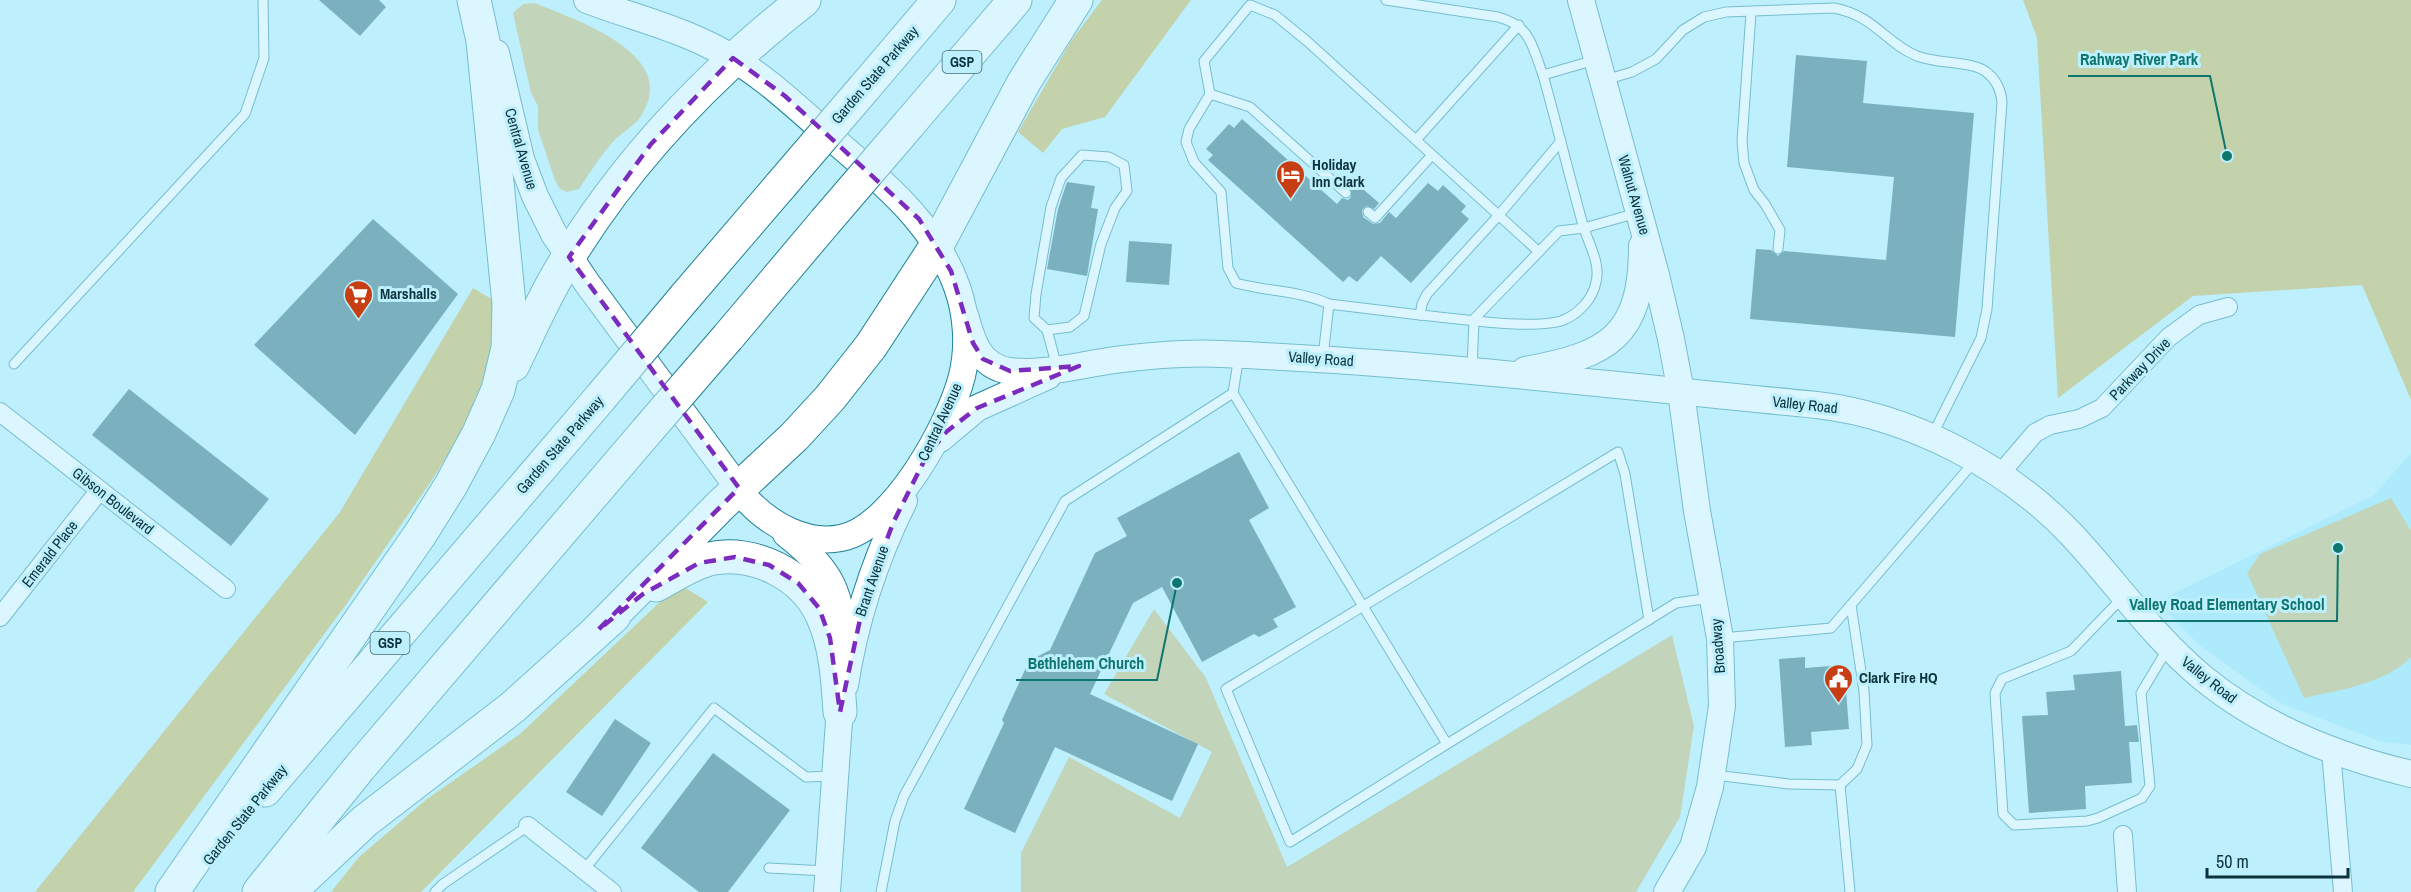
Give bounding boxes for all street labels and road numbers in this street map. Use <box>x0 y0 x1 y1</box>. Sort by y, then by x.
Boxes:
street label: Garden State Parkway <box>826 20 924 128</box>
road number: GSP <box>942 51 982 73</box>
street label: Central Avenue <box>500 106 543 192</box>
street label: Walnut Avenue <box>1613 153 1656 237</box>
street label: Parkway Drive <box>2104 332 2175 405</box>
street label: Valley Road <box>1288 346 1354 371</box>
street label: Central Avenue <box>912 379 967 464</box>
street label: Garden State Parkway <box>511 390 609 498</box>
street label: Valley Road <box>1771 391 1839 418</box>
street label: Gibson Boulevard <box>68 462 159 539</box>
street label: Emerald Place <box>17 516 83 592</box>
street label: Brant Avenue <box>850 542 893 619</box>
street label: Broadway <box>1705 617 1730 674</box>
road number: GSP <box>370 632 410 654</box>
street label: Valley Road <box>2177 651 2242 708</box>
street label: Garden State Parkway <box>198 759 292 869</box>

